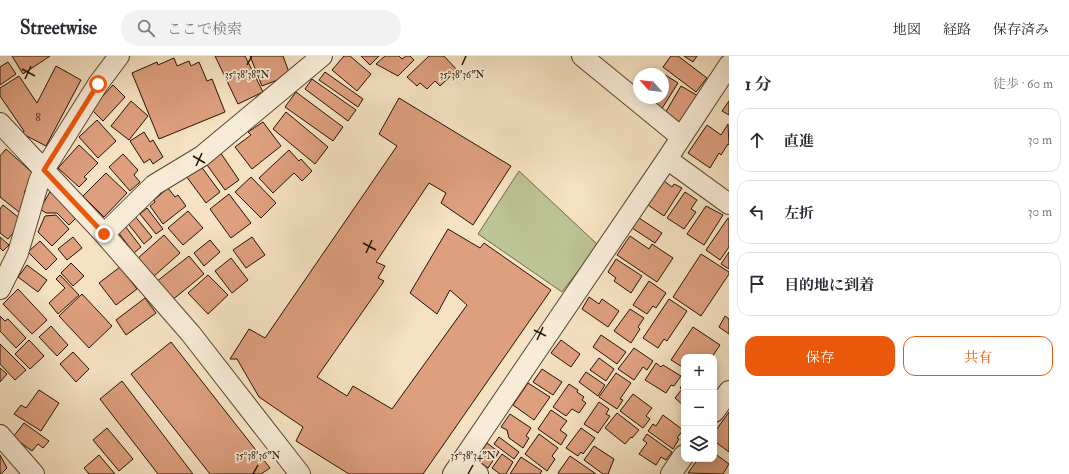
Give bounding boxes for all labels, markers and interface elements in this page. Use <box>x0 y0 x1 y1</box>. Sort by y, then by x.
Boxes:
search box <box>121 10 401 46</box>
text: Streetwise <box>20 16 97 40</box>
icon: search <box>135 17 157 39</box>
text: ここで検索 <box>167 20 242 39</box>
text: 地図 <box>893 21 921 38</box>
text: 経路 <box>943 21 971 38</box>
text: 保存済み <box>993 21 1049 38</box>
north arrow <box>633 68 669 104</box>
text: 35°38'38"N <box>225 69 269 81</box>
text: 35°38'36"N <box>439 69 485 81</box>
text: 1 分 <box>745 74 772 95</box>
route start <box>89 75 107 93</box>
text: 徒歩 · 60 m <box>993 76 1053 92</box>
house number: 8 <box>35 110 41 125</box>
icon: ahead <box>746 129 768 151</box>
text: 直進 <box>784 132 814 151</box>
text: 30 m <box>1028 132 1052 148</box>
icon: left <box>746 201 768 223</box>
text: 左折 <box>784 204 814 223</box>
text: 30 m <box>1028 204 1052 220</box>
route end <box>95 225 113 243</box>
icon: arrive <box>746 273 768 295</box>
text: 目的地に到着 <box>784 276 874 295</box>
button: 保存 <box>745 336 895 376</box>
button: 共有 <box>903 336 1053 376</box>
map controls <box>681 354 717 462</box>
button: + <box>681 354 717 390</box>
button: − <box>681 390 717 426</box>
button: layers <box>681 426 717 462</box>
text: 35°38'36"N <box>235 450 281 462</box>
text: 35°38'34"N <box>450 450 496 462</box>

